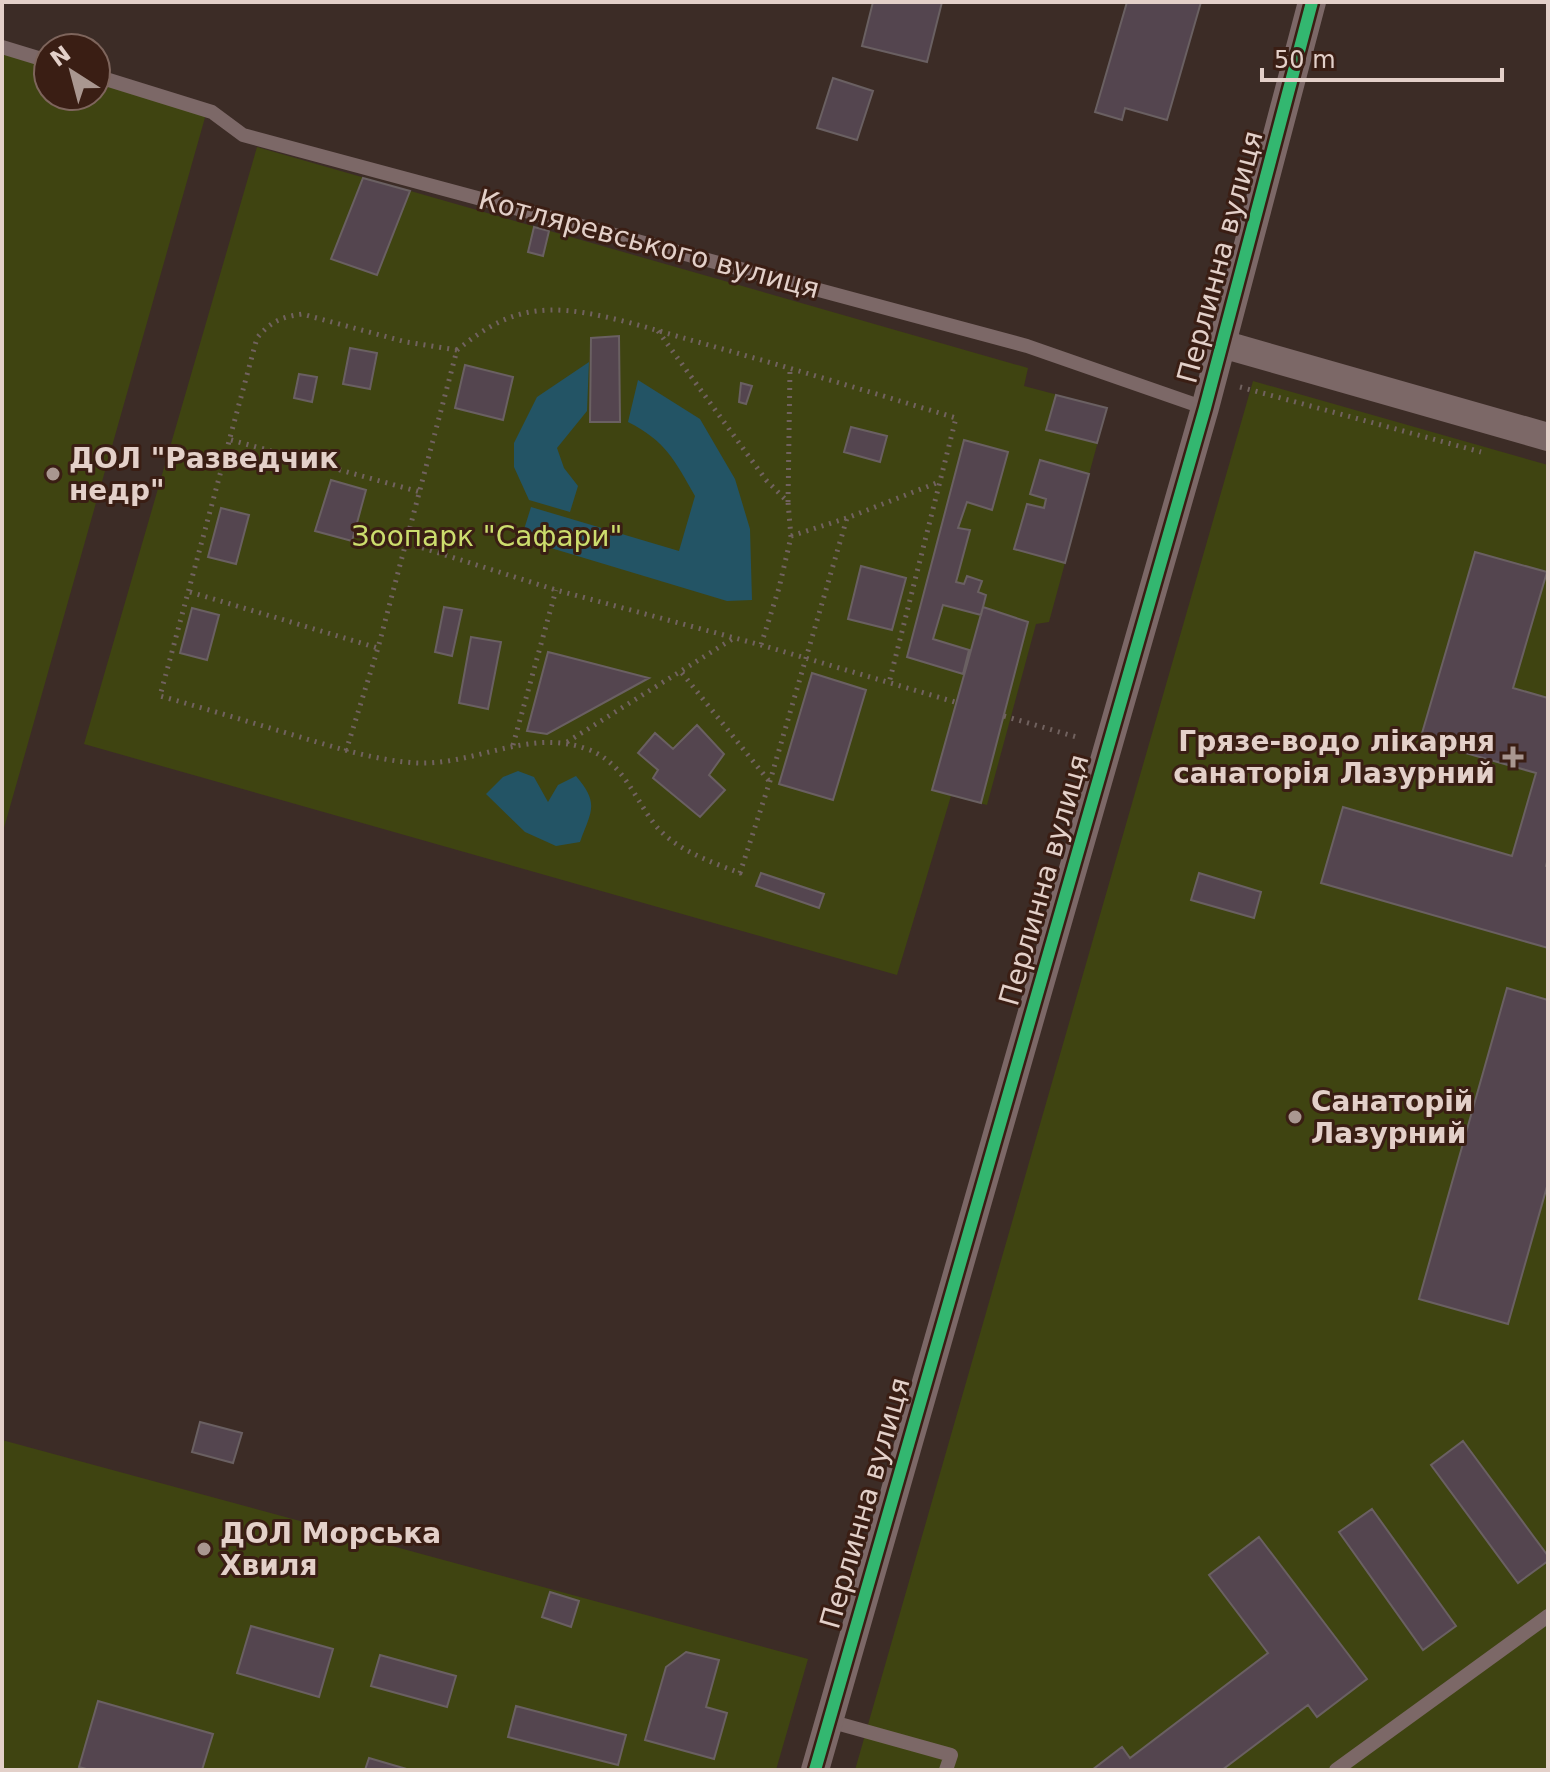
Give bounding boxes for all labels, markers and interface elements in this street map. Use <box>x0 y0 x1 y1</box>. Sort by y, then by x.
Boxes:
north arrow <box>32 32 112 112</box>
scale bar <box>1262 32 1502 82</box>
text: N <box>46 41 75 72</box>
text: 50 m <box>1274 46 1336 74</box>
street label: Перлинна вулиця <box>1170 127 1270 387</box>
street label: Котляревського вулиця <box>475 183 823 305</box>
place label: ДОЛ "Разведчик недр" <box>69 442 338 507</box>
marker: ДОЛ "Разведчик недр" <box>44 465 62 483</box>
park label: Зоопарк "Сафари" <box>352 520 622 553</box>
place label: Грязе-водо лікарня санаторія Лазурний <box>1173 725 1495 790</box>
marker: Грязе-водо лікарня санаторія Лазурний <box>1502 746 1524 768</box>
street label: Перлинна вулиця <box>992 751 1096 1009</box>
place label: Санаторій Лазурний <box>1311 1085 1473 1150</box>
marker: Санаторій Лазурний <box>1286 1108 1304 1126</box>
street label: Перлинна вулиця <box>813 1374 917 1632</box>
place label: ДОЛ Морська Хвиля <box>220 1517 441 1582</box>
marker: ДОЛ Морська Хвиля <box>195 1540 213 1558</box>

